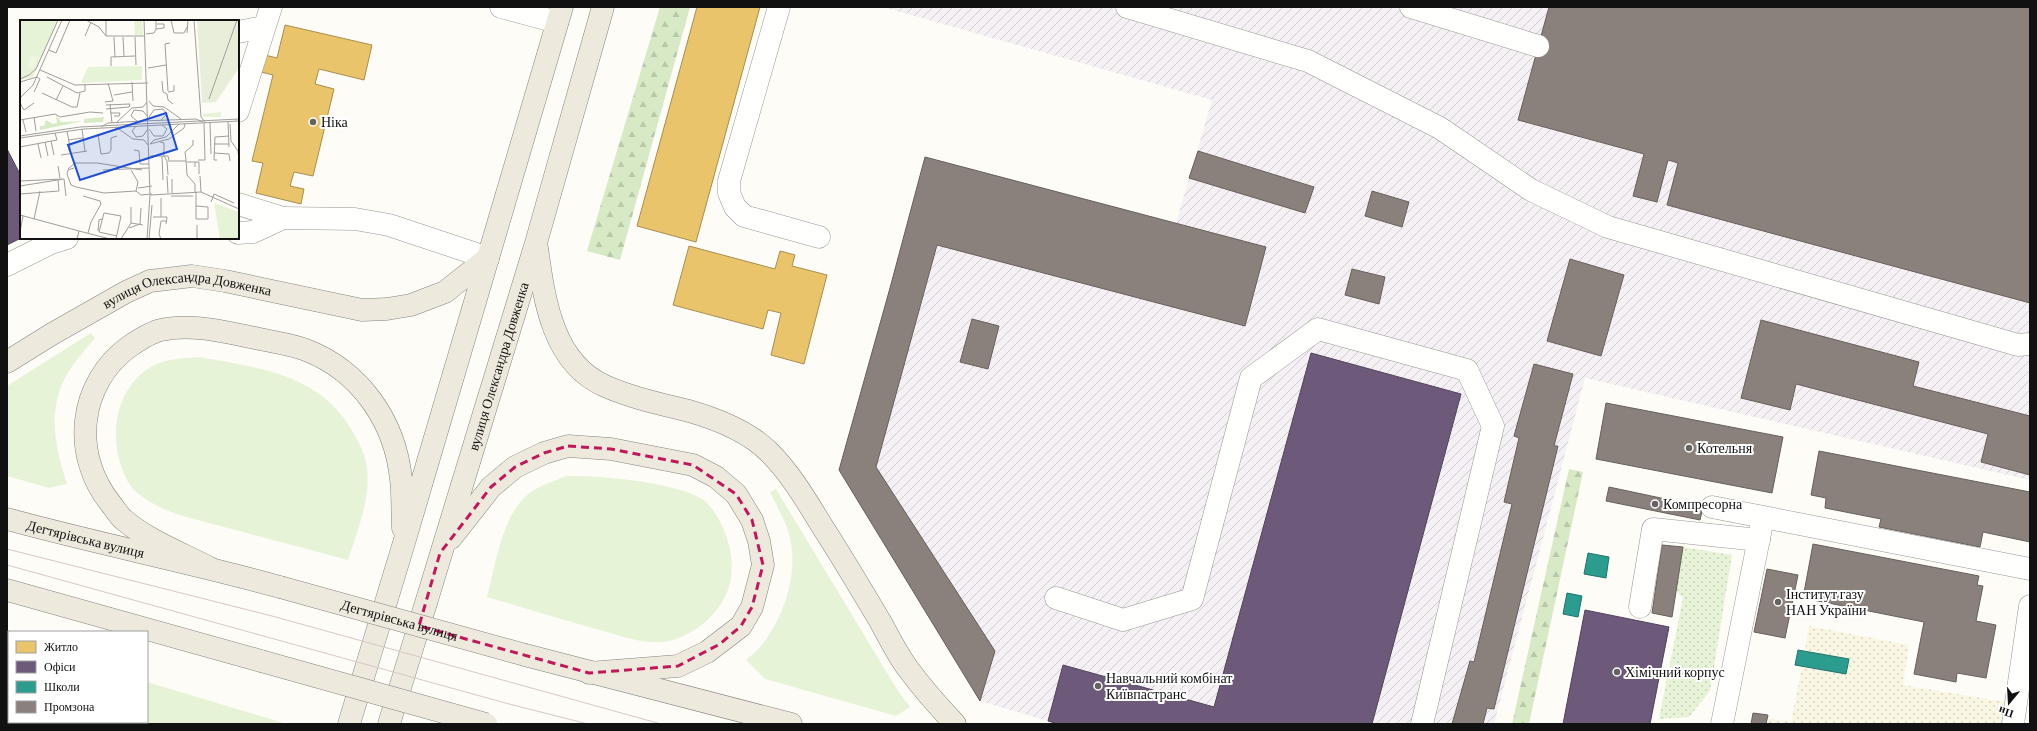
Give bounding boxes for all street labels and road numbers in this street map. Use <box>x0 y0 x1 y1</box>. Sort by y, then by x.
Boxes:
street label: вулиця Олександра Довженка <box>100 268 274 312</box>
street label: вулиця Олександра Довженка <box>465 279 532 452</box>
street label: Дегтярівська вулиця <box>25 517 146 561</box>
street label: Дегтярівська вулиця <box>339 596 460 644</box>

